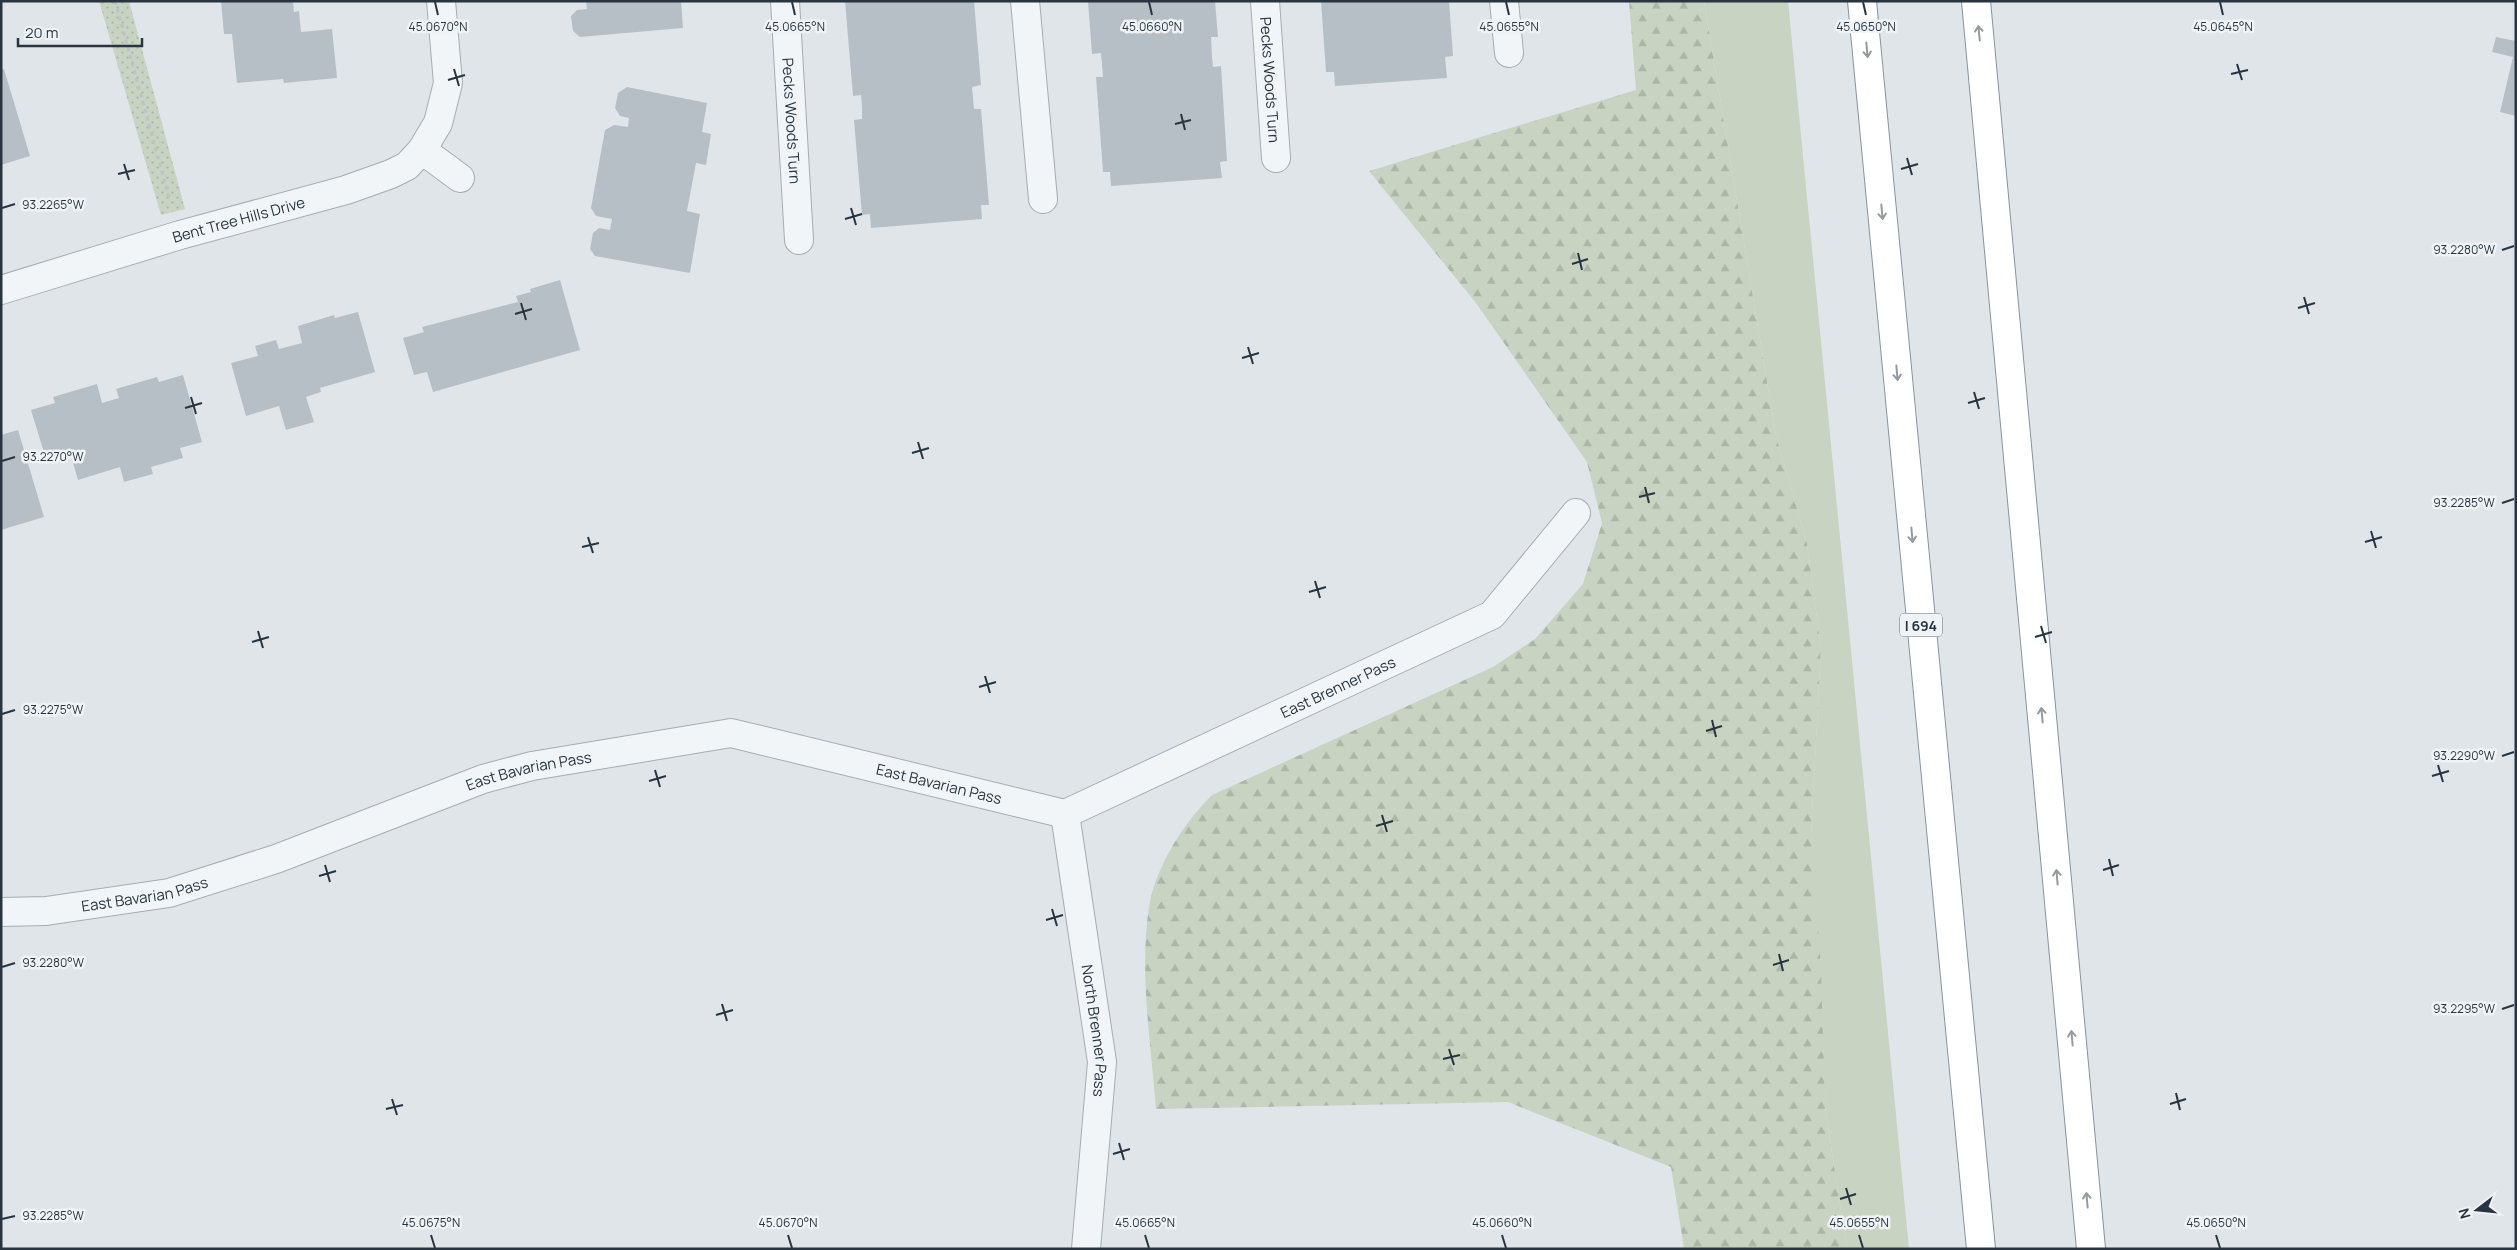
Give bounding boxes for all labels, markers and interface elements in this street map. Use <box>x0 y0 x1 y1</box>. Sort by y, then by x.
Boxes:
scale bar <box>18 15 141 47</box>
street label: Pecks Woods Turn <box>1256 16 1285 144</box>
text: 45.0670°N <box>409 18 467 35</box>
text: 45.0665°N <box>765 18 825 35</box>
text: 45.0660°N <box>1122 18 1182 35</box>
text: 45.0655°N <box>1479 18 1539 35</box>
text: 45.0650°N <box>1836 18 1896 35</box>
text: 45.0645°N <box>2193 18 2253 35</box>
text: 20 m <box>25 22 58 43</box>
one-way arrow <box>1975 25 1984 41</box>
one-way arrow <box>1862 41 1872 57</box>
street label: Pecks Woods Turn <box>778 57 806 185</box>
street label: Bent Tree Hills Drive <box>170 191 307 247</box>
text: 93.2265°W <box>22 196 85 213</box>
one-way arrow <box>1877 203 1887 219</box>
text: 93.2280°W <box>2433 241 2496 258</box>
one-way arrow <box>1892 365 1902 381</box>
text: 93.2270°W <box>23 448 84 465</box>
text: 93.2285°W <box>2433 494 2495 511</box>
one-way arrow <box>1908 527 1917 543</box>
road number: I 694 <box>1900 614 1942 636</box>
street label: East Brenner Pass <box>1277 651 1399 723</box>
text: 93.2275°W <box>23 701 84 718</box>
one-way arrow <box>2037 707 2047 723</box>
street label: East Bavarian Pass <box>463 746 593 795</box>
text: 93.2290°W <box>2433 747 2496 764</box>
street label: East Bavarian Pass <box>874 758 1004 809</box>
one-way arrow <box>2052 869 2062 885</box>
street label: East Bavarian Pass <box>80 871 210 916</box>
text: 93.2280°W <box>22 954 85 971</box>
street label: North Brenner Pass <box>1077 963 1113 1098</box>
text: 93.2295°W <box>2433 1000 2496 1017</box>
one-way arrow <box>2067 1031 2077 1047</box>
north arrow <box>2452 1185 2502 1235</box>
one-way arrow <box>2082 1192 2092 1208</box>
text: N <box>2454 1206 2475 1221</box>
text: 93.2285°W <box>22 1207 84 1224</box>
text: 45.0675°N <box>402 1214 460 1231</box>
text: 45.0670°N <box>759 1214 817 1231</box>
text: 45.0665°N <box>1115 1214 1175 1231</box>
text: 45.0660°N <box>1472 1214 1532 1231</box>
text: 45.0655°N <box>1829 1214 1889 1231</box>
text: 45.0650°N <box>2186 1214 2246 1231</box>

